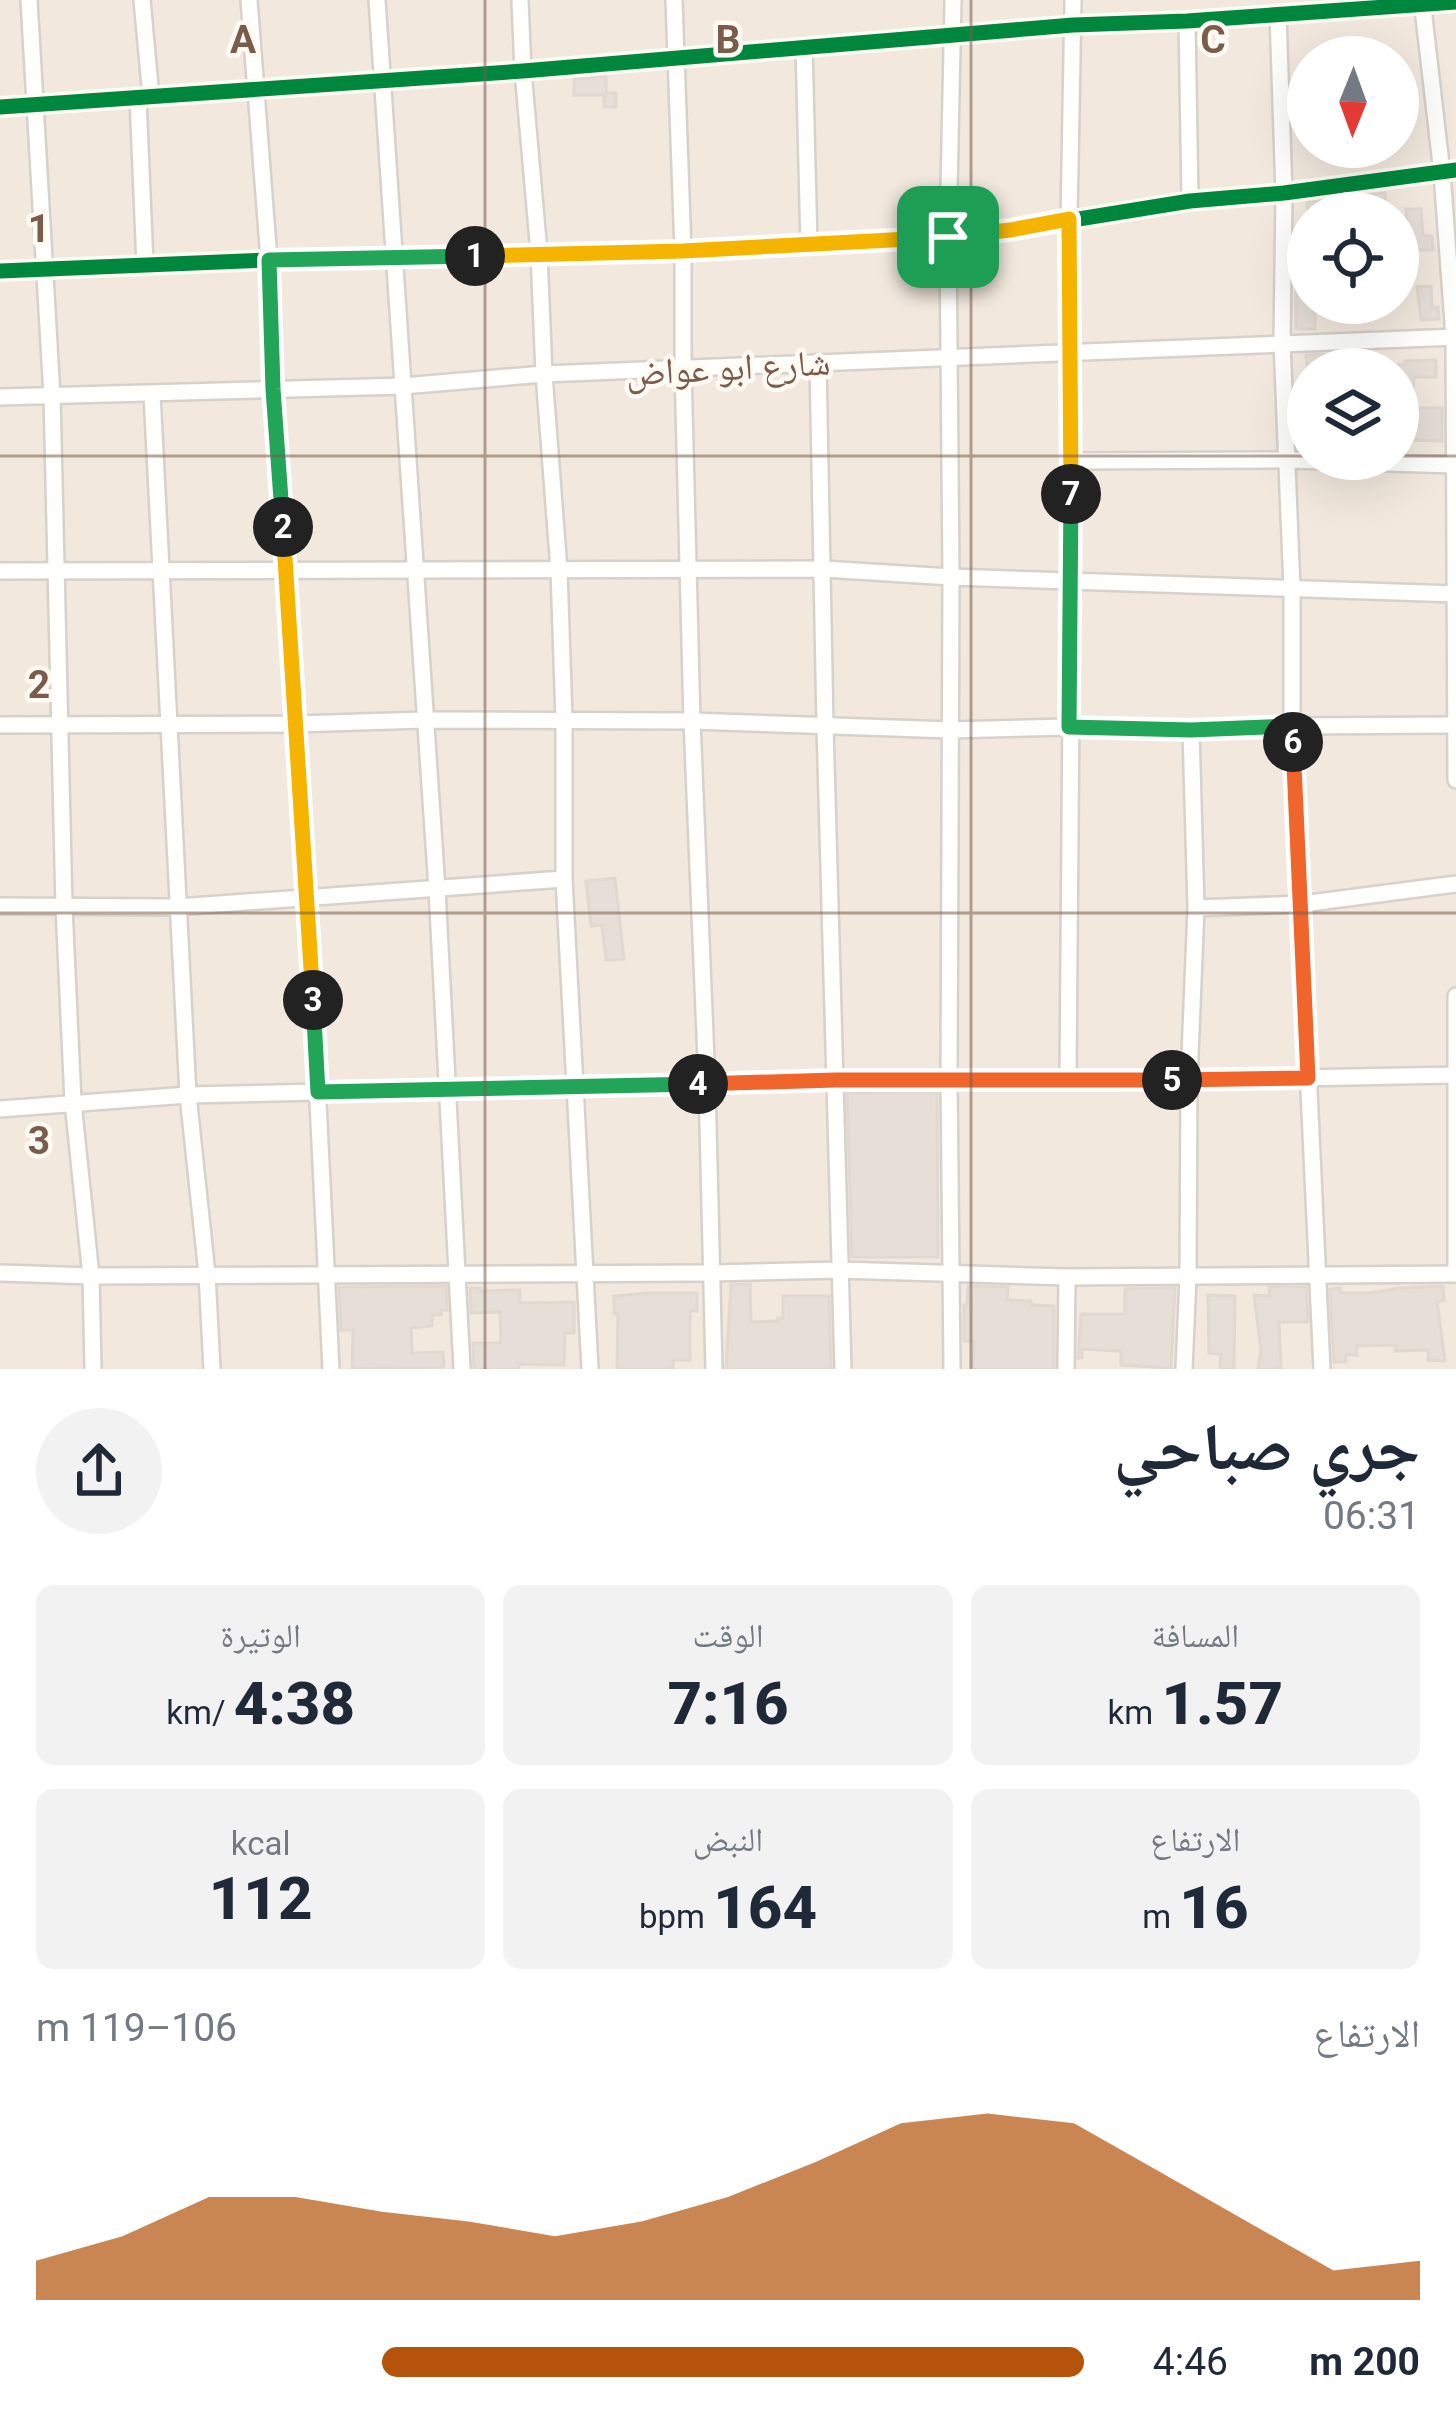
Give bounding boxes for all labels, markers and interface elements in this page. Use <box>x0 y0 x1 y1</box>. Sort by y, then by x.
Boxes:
text: A <box>230 17 257 63</box>
text: B <box>716 17 740 63</box>
text: C <box>1200 17 1226 63</box>
north arrow <box>1287 36 1419 168</box>
map controls <box>1287 36 1419 480</box>
pin <box>897 186 999 288</box>
button: locate <box>1287 192 1419 324</box>
icon: arrive <box>915 204 981 270</box>
text: 1 <box>28 206 50 252</box>
pin: 1 <box>445 226 505 286</box>
text: 1 <box>466 236 484 275</box>
street label: شارع ابو عواض <box>625 342 831 395</box>
button: layers <box>1287 348 1419 480</box>
pin: 7 <box>1041 464 1101 524</box>
text: 7 <box>1062 474 1080 513</box>
pin: 2 <box>253 497 313 557</box>
text: 2 <box>274 507 292 546</box>
text: 2 <box>28 662 50 708</box>
pin: 6 <box>1263 712 1323 772</box>
text: 6 <box>1284 722 1302 761</box>
pin: 3 <box>283 970 343 1030</box>
text: 3 <box>304 980 322 1019</box>
pin: 5 <box>1142 1050 1202 1110</box>
pin: 4 <box>668 1054 728 1114</box>
text: 5 <box>1163 1060 1181 1099</box>
text: 4 <box>689 1064 707 1103</box>
text: 3 <box>28 1118 50 1164</box>
button: share <box>36 1408 162 1534</box>
text: جري صباحي <box>1114 1409 1420 1486</box>
text: 06:31 <box>1323 1493 1420 1539</box>
text: الوتيرة <box>221 1616 301 1655</box>
text: الوقت <box>692 1616 764 1655</box>
text: المسافة <box>1152 1616 1239 1655</box>
text: 4:38 <box>234 1668 355 1739</box>
text: 7:16 <box>667 1668 789 1739</box>
text: 1.57 <box>1161 1668 1283 1739</box>
text: /km <box>166 1693 234 1732</box>
text: km <box>1108 1693 1161 1732</box>
text: النبض <box>693 1820 763 1859</box>
text: الارتفاع <box>1150 1820 1240 1859</box>
text: kcal <box>231 1824 291 1863</box>
text: 112 <box>209 1863 313 1934</box>
text: 164 <box>713 1872 817 1943</box>
text: 16 <box>1179 1872 1249 1943</box>
text: bpm <box>639 1897 713 1936</box>
text: m <box>1142 1897 1179 1936</box>
text: 106–119 m <box>36 2005 237 2051</box>
text: الارتفاع <box>1314 2011 1420 2057</box>
text: 4:46 <box>1153 2339 1228 2385</box>
text: 200 m <box>1309 2339 1420 2385</box>

